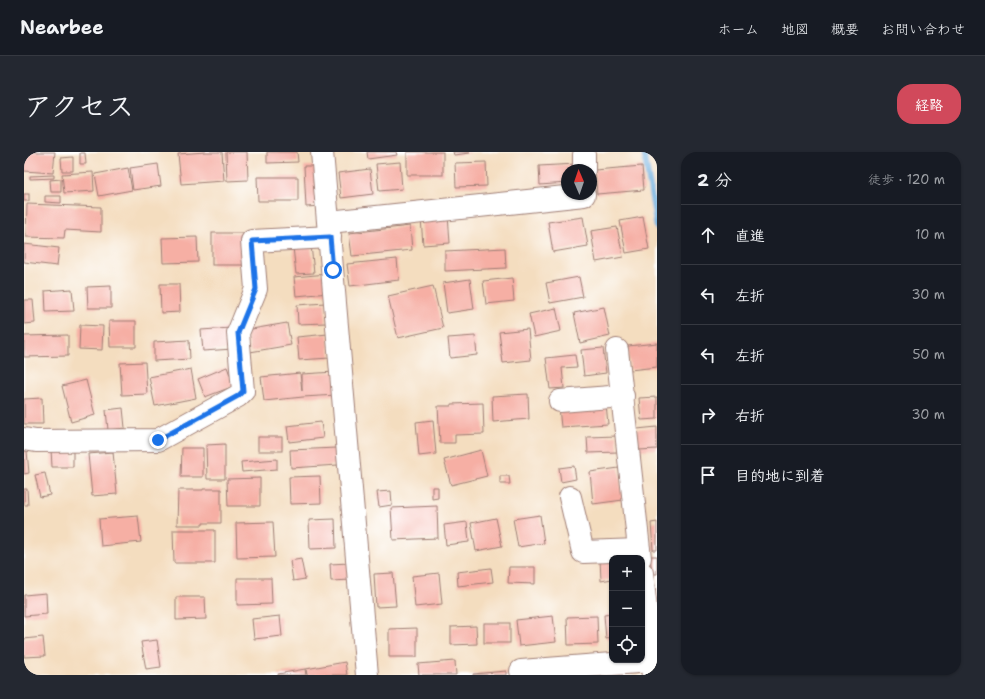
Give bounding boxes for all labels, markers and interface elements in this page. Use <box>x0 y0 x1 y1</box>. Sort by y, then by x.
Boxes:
text: Nearbee <box>20 15 104 40</box>
text: ホーム <box>718 20 759 38</box>
text: 地図 <box>781 20 809 38</box>
text: 概要 <box>831 20 859 38</box>
text: お問い合わせ <box>881 20 965 38</box>
button: 経路 <box>897 84 961 124</box>
text: アクセス <box>24 87 134 125</box>
north arrow <box>561 164 597 200</box>
text: 2 分 <box>697 169 732 191</box>
text: 徒歩 · 120 m <box>868 171 945 188</box>
icon: ahead <box>697 224 719 246</box>
text: 直進 <box>735 226 765 246</box>
text: 10 m <box>915 226 945 243</box>
route start <box>324 261 342 279</box>
icon: left <box>697 284 719 306</box>
text: 左折 <box>735 286 765 306</box>
text: 30 m <box>911 286 945 303</box>
icon: left <box>697 344 719 366</box>
text: 左折 <box>735 346 765 366</box>
text: 50 m <box>912 346 945 363</box>
icon: right <box>697 404 719 426</box>
text: 右折 <box>735 406 765 426</box>
text: 30 m <box>911 406 945 423</box>
route end <box>149 431 167 449</box>
icon: arrive <box>697 464 719 486</box>
text: 目的地に到着 <box>735 466 825 486</box>
map controls <box>609 555 645 663</box>
button: + <box>609 555 645 591</box>
button: − <box>609 591 645 627</box>
button: locate <box>609 627 645 663</box>

